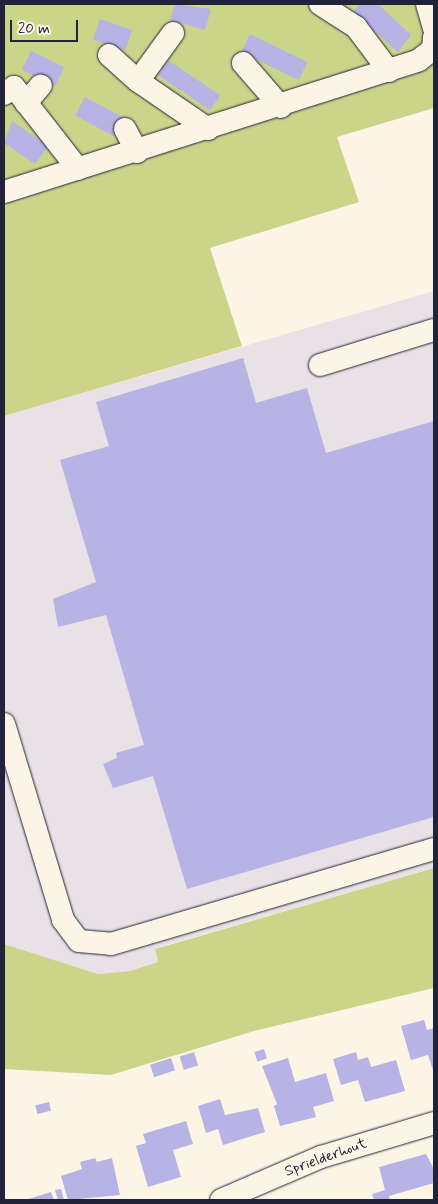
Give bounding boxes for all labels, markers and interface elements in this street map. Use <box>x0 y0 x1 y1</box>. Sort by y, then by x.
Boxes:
scale bar <box>12 10 80 42</box>
text: 20 m <box>18 19 50 39</box>
street label: Sprielderhout <box>282 1135 370 1181</box>

